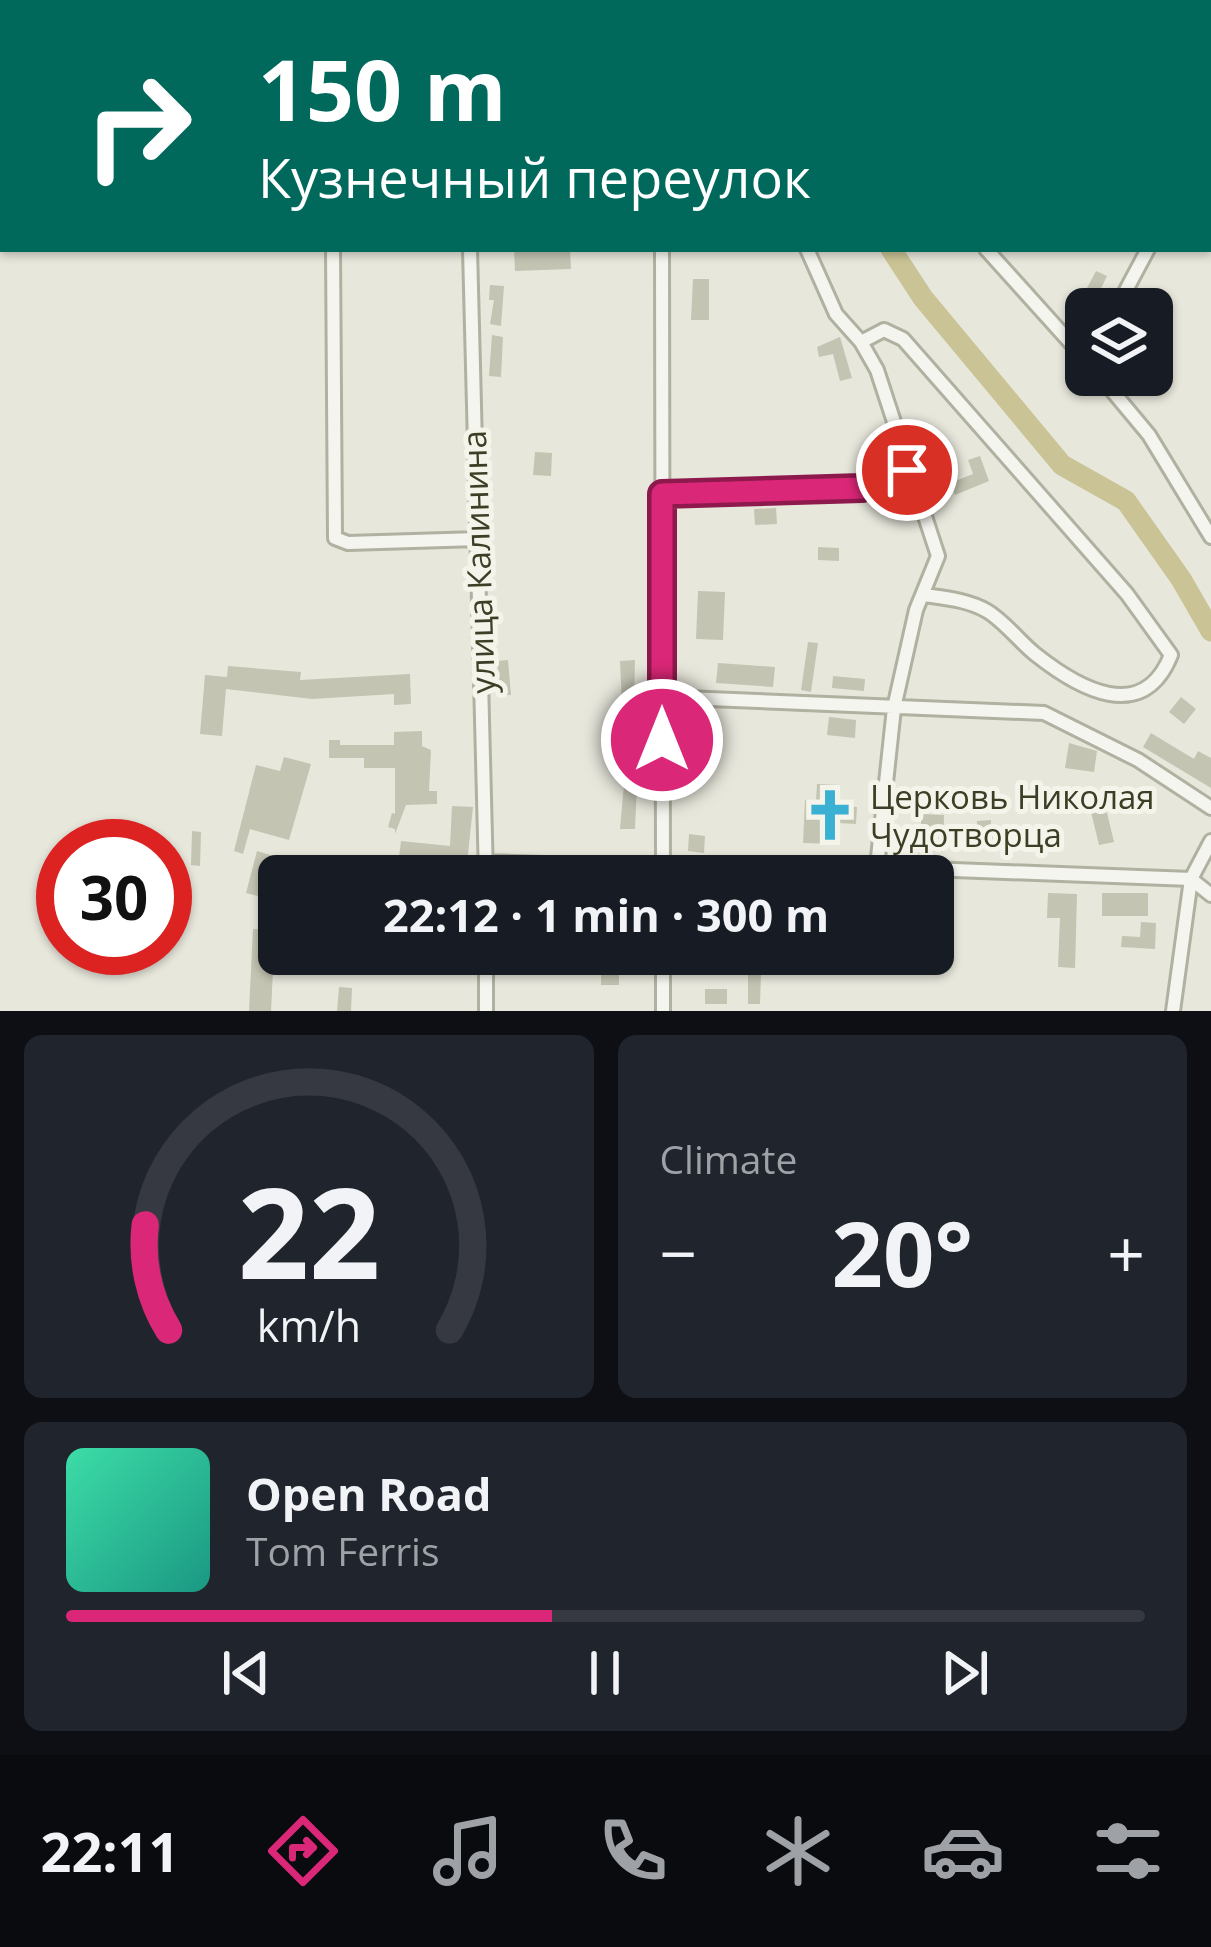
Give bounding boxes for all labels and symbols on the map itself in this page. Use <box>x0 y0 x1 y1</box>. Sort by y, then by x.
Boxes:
pin <box>856 419 958 521</box>
street label: улица Калинина <box>451 430 505 694</box>
position arrow <box>599 677 725 803</box>
place label: Церковь Николая Чудотворца <box>870 774 1155 857</box>
church icon: Церковь Николая Чудотворца <box>801 786 859 844</box>
speed limit sign: 30 <box>36 819 192 975</box>

